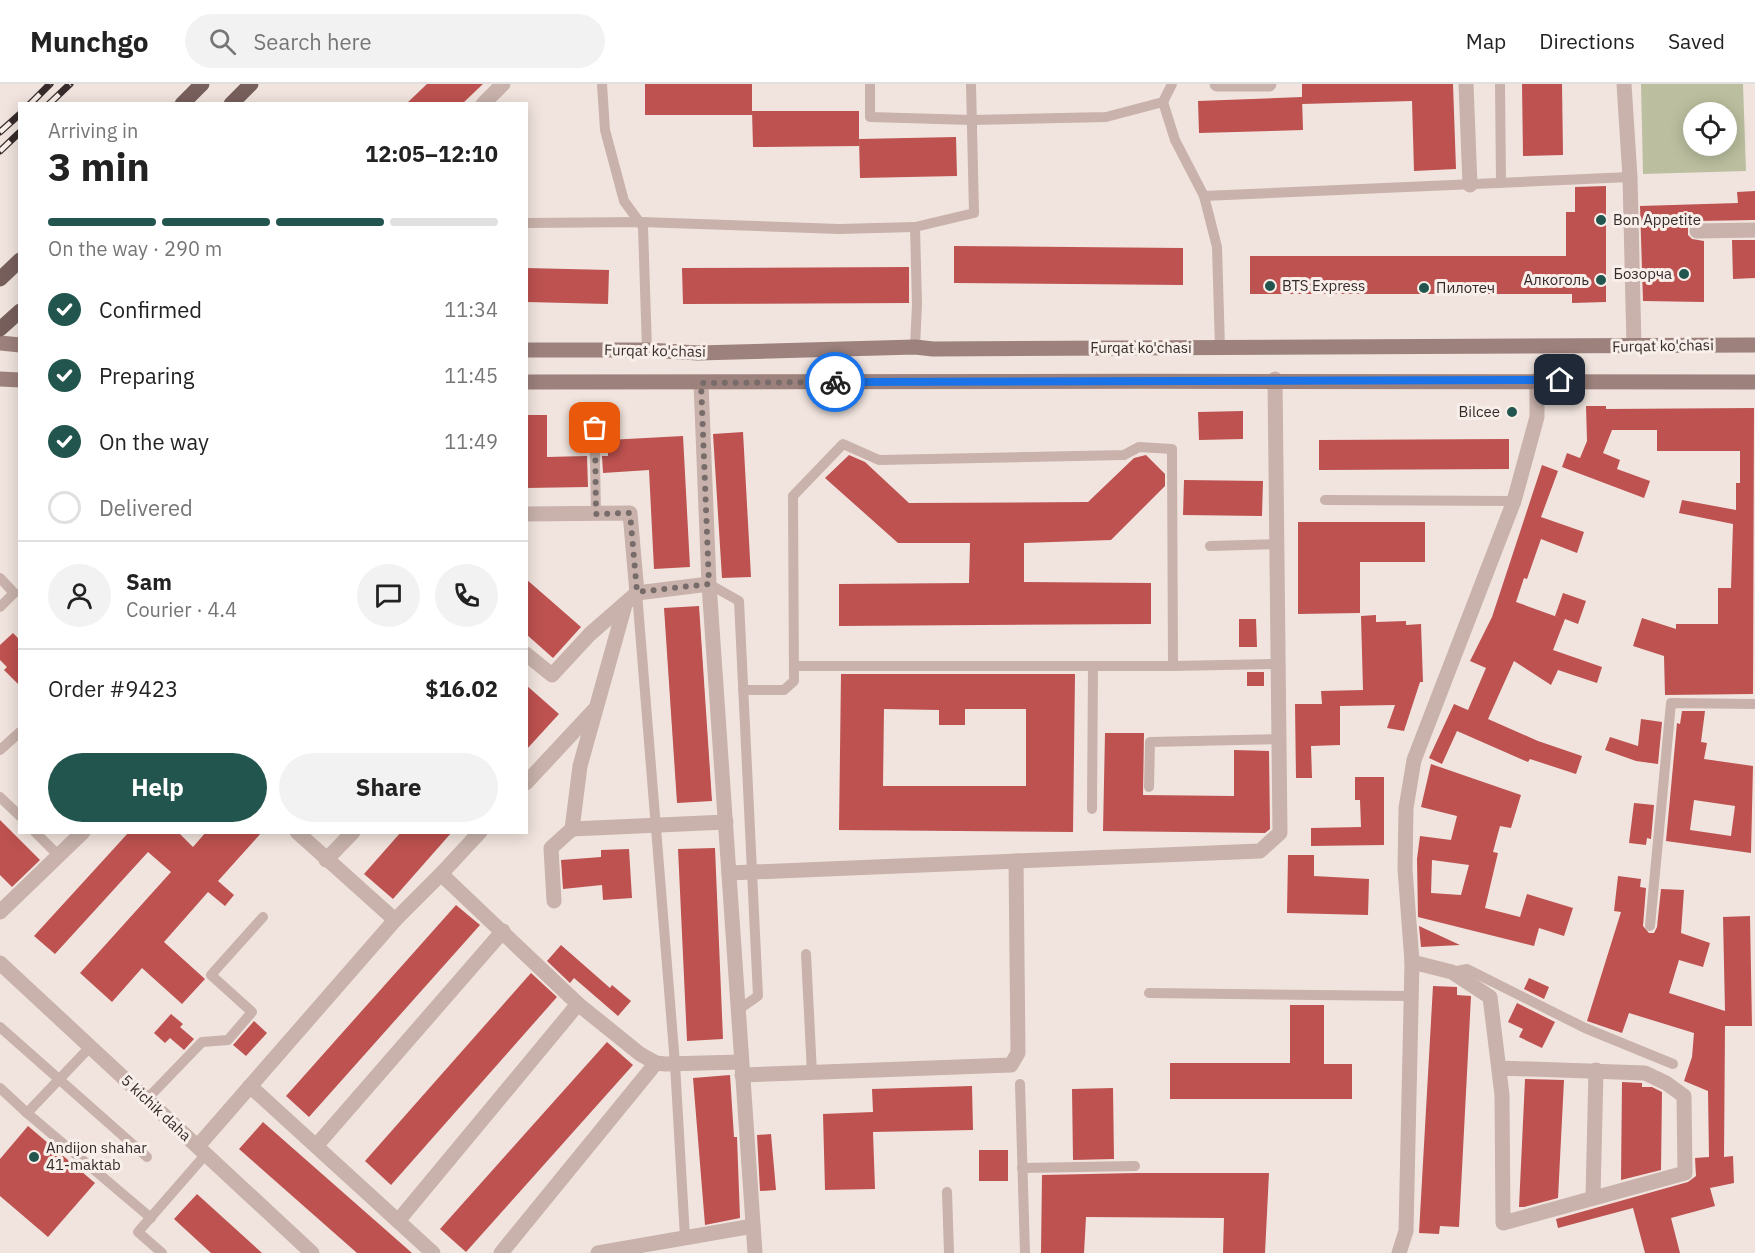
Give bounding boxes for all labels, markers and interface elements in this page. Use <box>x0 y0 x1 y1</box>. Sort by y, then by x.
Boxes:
search box <box>185 14 605 68</box>
text: Munchgo <box>30 23 149 60</box>
icon: search <box>206 25 239 58</box>
text: Search here <box>254 27 372 56</box>
text: Map <box>1466 27 1506 55</box>
text: Directions <box>1539 27 1635 55</box>
text: Saved <box>1668 27 1725 55</box>
map controls <box>1683 102 1737 156</box>
button: locate <box>1683 102 1737 156</box>
text: Arriving in <box>48 117 138 144</box>
text: 12:05–12:10 <box>365 139 498 168</box>
text: 3 min <box>48 141 150 192</box>
place label: Bon Appetite <box>1613 210 1701 229</box>
marker: Bon Appetite <box>1594 213 1608 227</box>
text: On the way · 290 m <box>48 235 222 262</box>
place label: Бозорча <box>1613 264 1672 283</box>
marker: Бозорча <box>1677 267 1691 281</box>
place label: Алкоголь <box>1523 270 1589 289</box>
marker: Алкоголь <box>1594 273 1608 287</box>
place label: BTS Express <box>1282 276 1365 295</box>
place label: Пилотеч <box>1436 278 1495 297</box>
marker: BTS Express <box>1263 279 1277 293</box>
marker: Пилотеч <box>1417 281 1431 295</box>
icon: check <box>48 293 81 326</box>
text: Confirmed <box>99 295 202 324</box>
text: 11:34 <box>444 296 498 323</box>
street label: Furqat ko'chasi <box>1612 335 1714 356</box>
street label: Furqat ko'chasi <box>1090 338 1192 357</box>
street label: Furqat ko'chasi <box>604 340 706 361</box>
courier <box>805 352 865 412</box>
pin <box>1534 354 1585 405</box>
icon: check <box>48 359 81 392</box>
text: Preparing <box>99 361 194 390</box>
text: 11:45 <box>444 362 498 389</box>
icon: home <box>1543 363 1576 396</box>
icon: bike <box>819 366 852 399</box>
pin <box>569 402 620 453</box>
place label: Bilcee <box>1458 402 1500 421</box>
marker: Bilcee <box>1505 405 1519 419</box>
icon: bag <box>578 411 611 444</box>
icon: check <box>48 425 81 458</box>
text: On the way <box>99 427 209 456</box>
text: 11:49 <box>444 428 498 455</box>
text: Delivered <box>99 493 193 522</box>
button: person <box>48 564 111 627</box>
button: chat <box>357 564 420 627</box>
button: phone <box>435 564 498 627</box>
text: Sam <box>126 567 172 596</box>
text: Courier · 4.4 <box>126 596 237 623</box>
text: Order #9423 <box>48 674 178 703</box>
text: $16.02 <box>425 674 498 703</box>
button: Help <box>48 753 267 822</box>
button: Share <box>279 753 498 822</box>
street label: 5 kichik daha <box>117 1070 195 1145</box>
place label: Andijon shahar 41-maktab <box>46 1138 147 1174</box>
marker: Andijon shahar 41-maktab <box>27 1150 41 1164</box>

